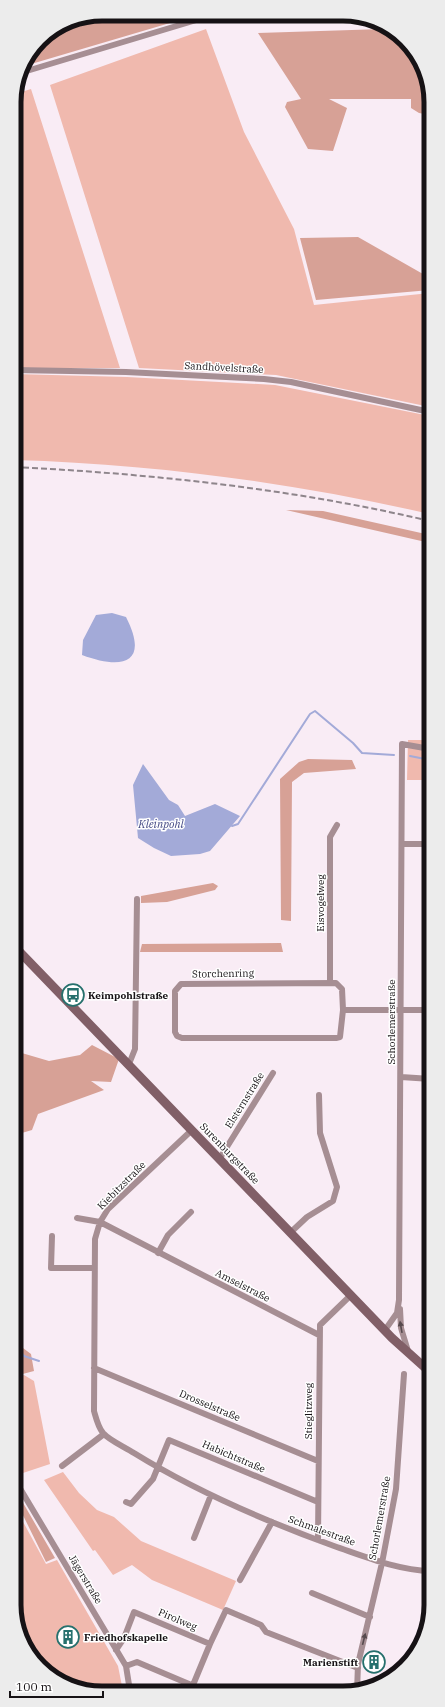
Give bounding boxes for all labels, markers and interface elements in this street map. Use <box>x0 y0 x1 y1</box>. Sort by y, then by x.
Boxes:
street label: Sandhövelstraße <box>184 359 264 376</box>
water label: Kleinpohl <box>137 817 185 831</box>
street label: Eisvogelweg <box>314 874 327 932</box>
street label: Storchenring <box>192 966 255 981</box>
street label: Schorlemerstraße <box>385 979 398 1065</box>
bus stop icon: Keimpohlstraße <box>60 982 86 1008</box>
place label: Keimpohlstraße <box>88 989 168 1002</box>
street label: Elsternstraße <box>222 1070 267 1131</box>
street label: Surenburgstraße <box>197 1120 262 1187</box>
street label: Kiebitzstraße <box>94 1158 148 1212</box>
street label: Amselstraße <box>213 1266 272 1305</box>
one-way arrow <box>398 1320 404 1333</box>
street label: Stieglitzweg <box>302 1382 315 1439</box>
street label: Drosselstraße <box>177 1387 242 1424</box>
street label: Habichtstraße <box>200 1437 267 1476</box>
street label: Schorlemerstraße <box>366 1475 393 1561</box>
street label: Schmalestraße <box>286 1512 357 1549</box>
street label: Jägerstraße <box>66 1552 105 1606</box>
street label: Pirolweg <box>156 1605 200 1634</box>
building icon: Friedhofskapelle <box>55 1624 81 1650</box>
place label: Friedhofskapelle <box>84 1631 168 1644</box>
one-way arrow <box>361 1633 367 1645</box>
building icon: Marienstift <box>361 1649 387 1675</box>
place label: Marienstift <box>303 1656 358 1669</box>
scale bar <box>10 1673 103 1699</box>
text: 100 m <box>16 1679 52 1694</box>

